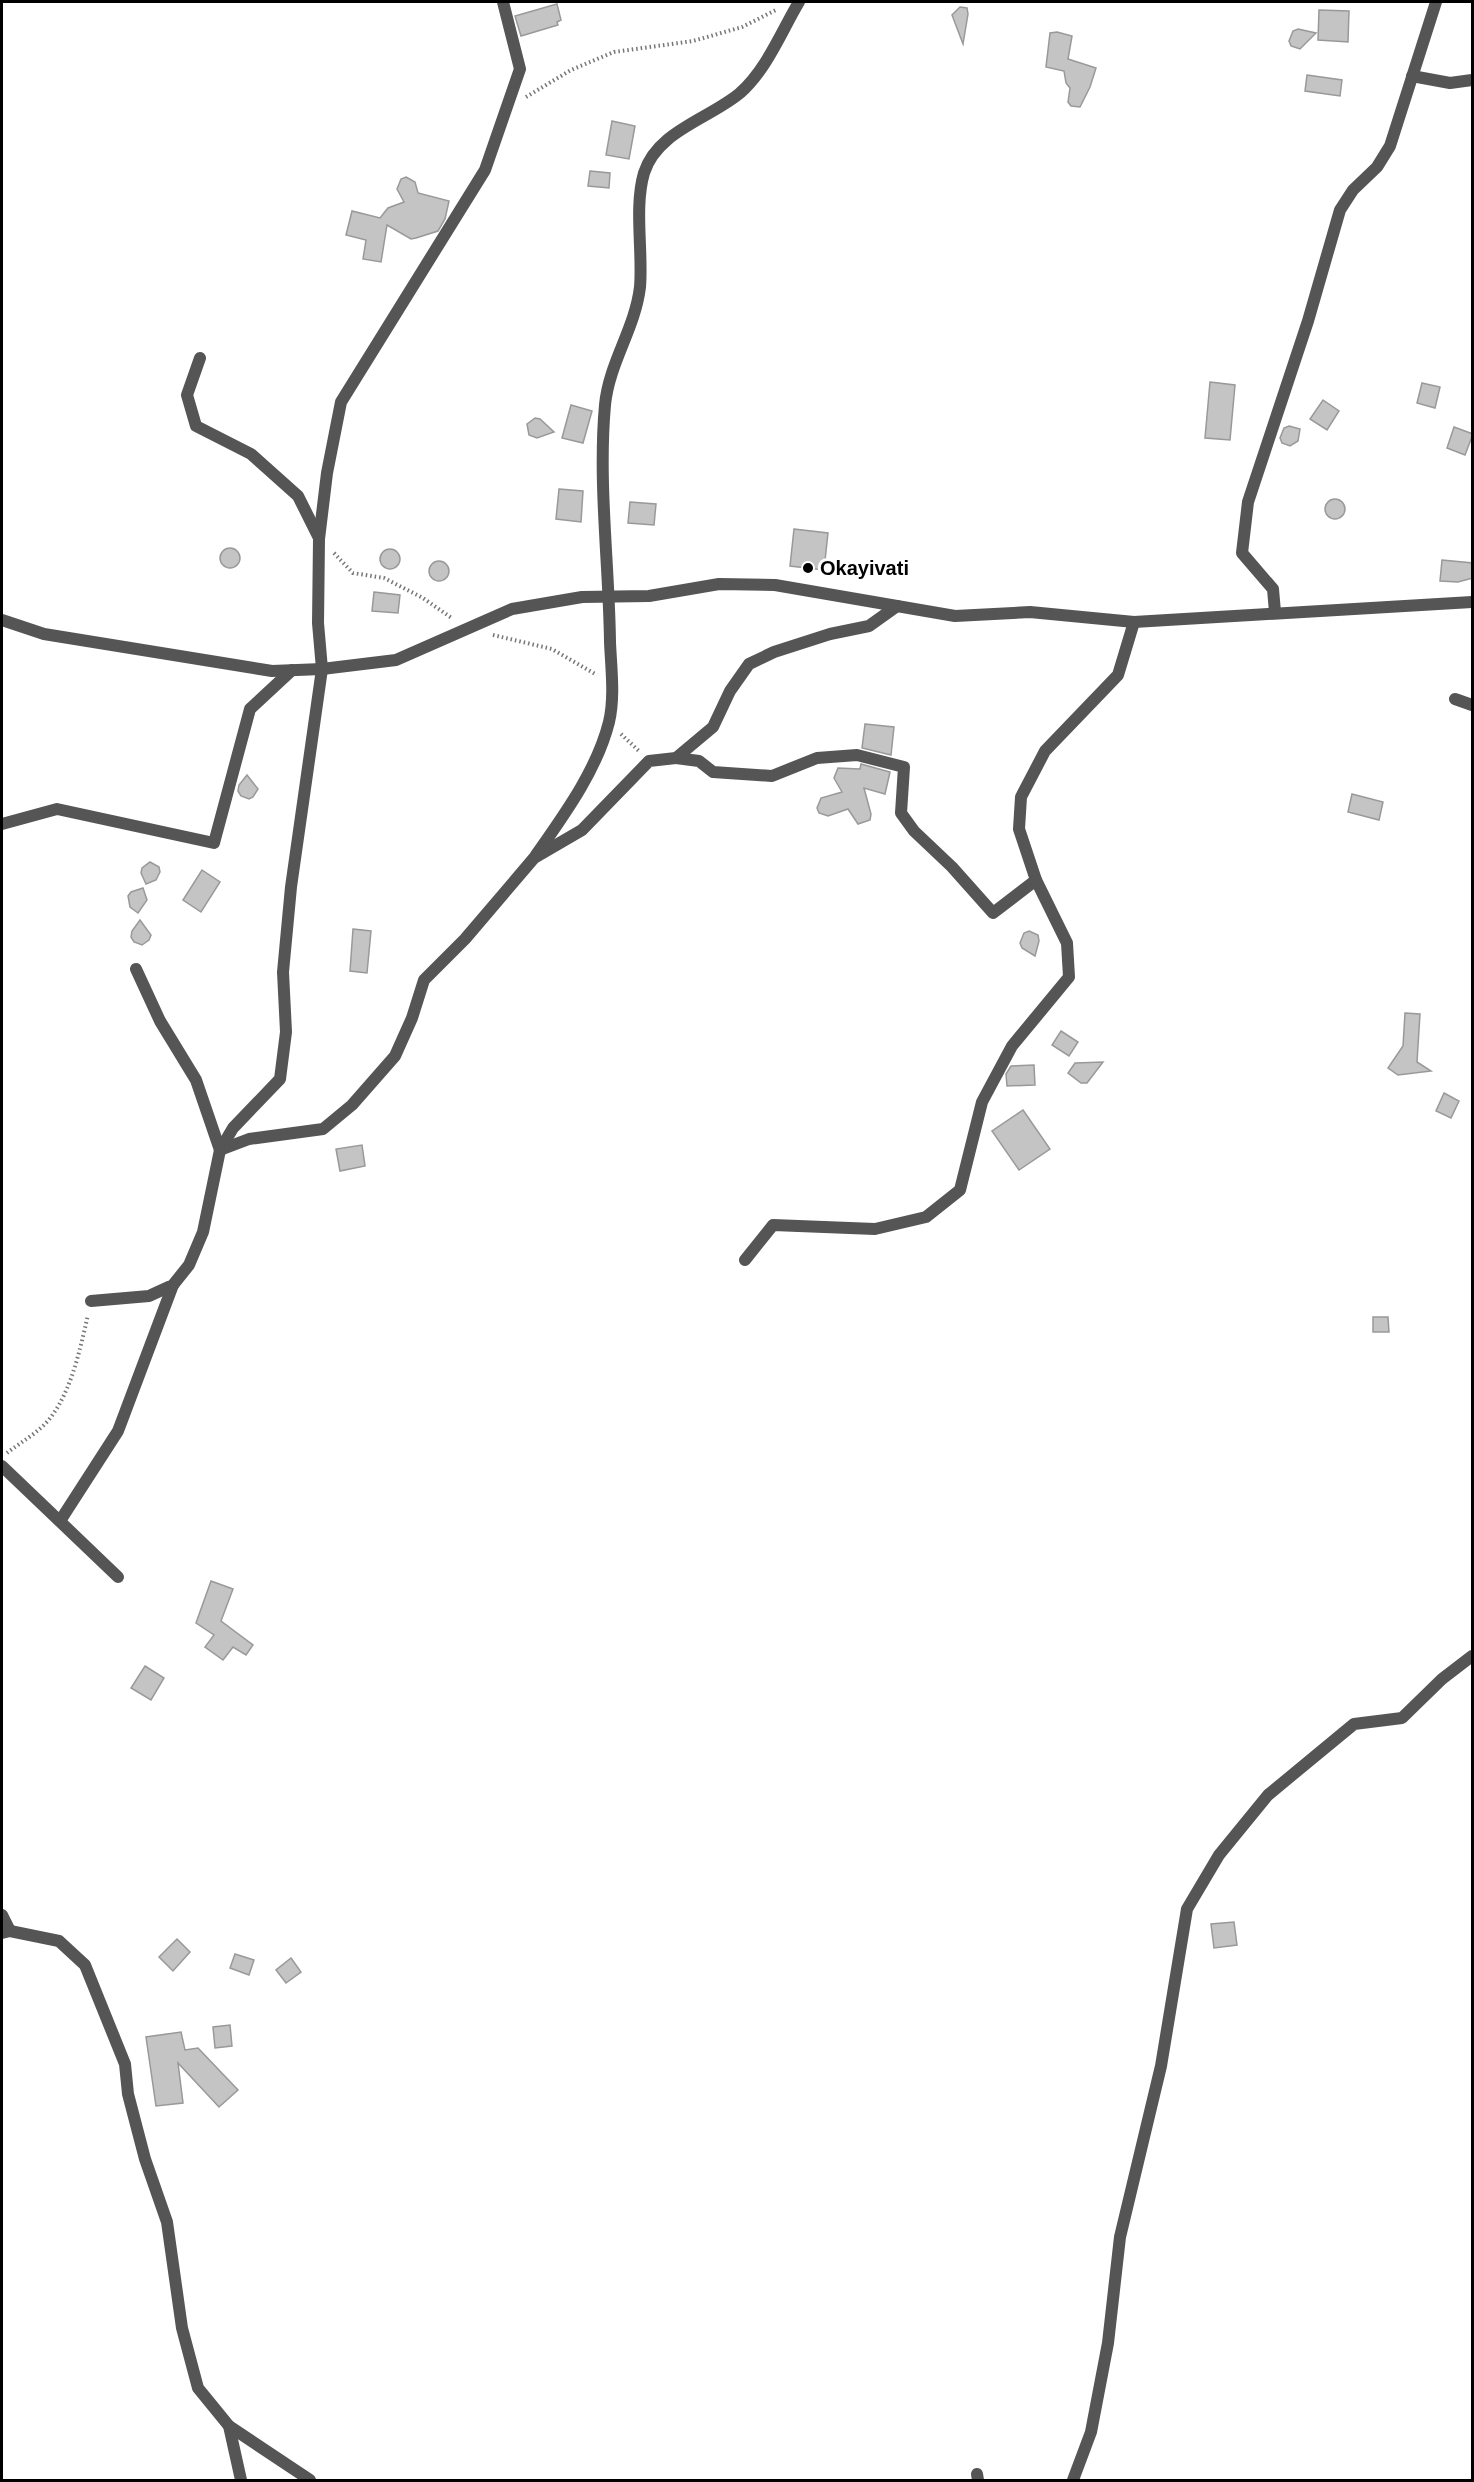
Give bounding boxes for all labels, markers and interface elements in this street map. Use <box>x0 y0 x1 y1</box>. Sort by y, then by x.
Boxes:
place label: Okayivati <box>820 557 909 579</box>
marker: Okayivati <box>801 561 815 575</box>

